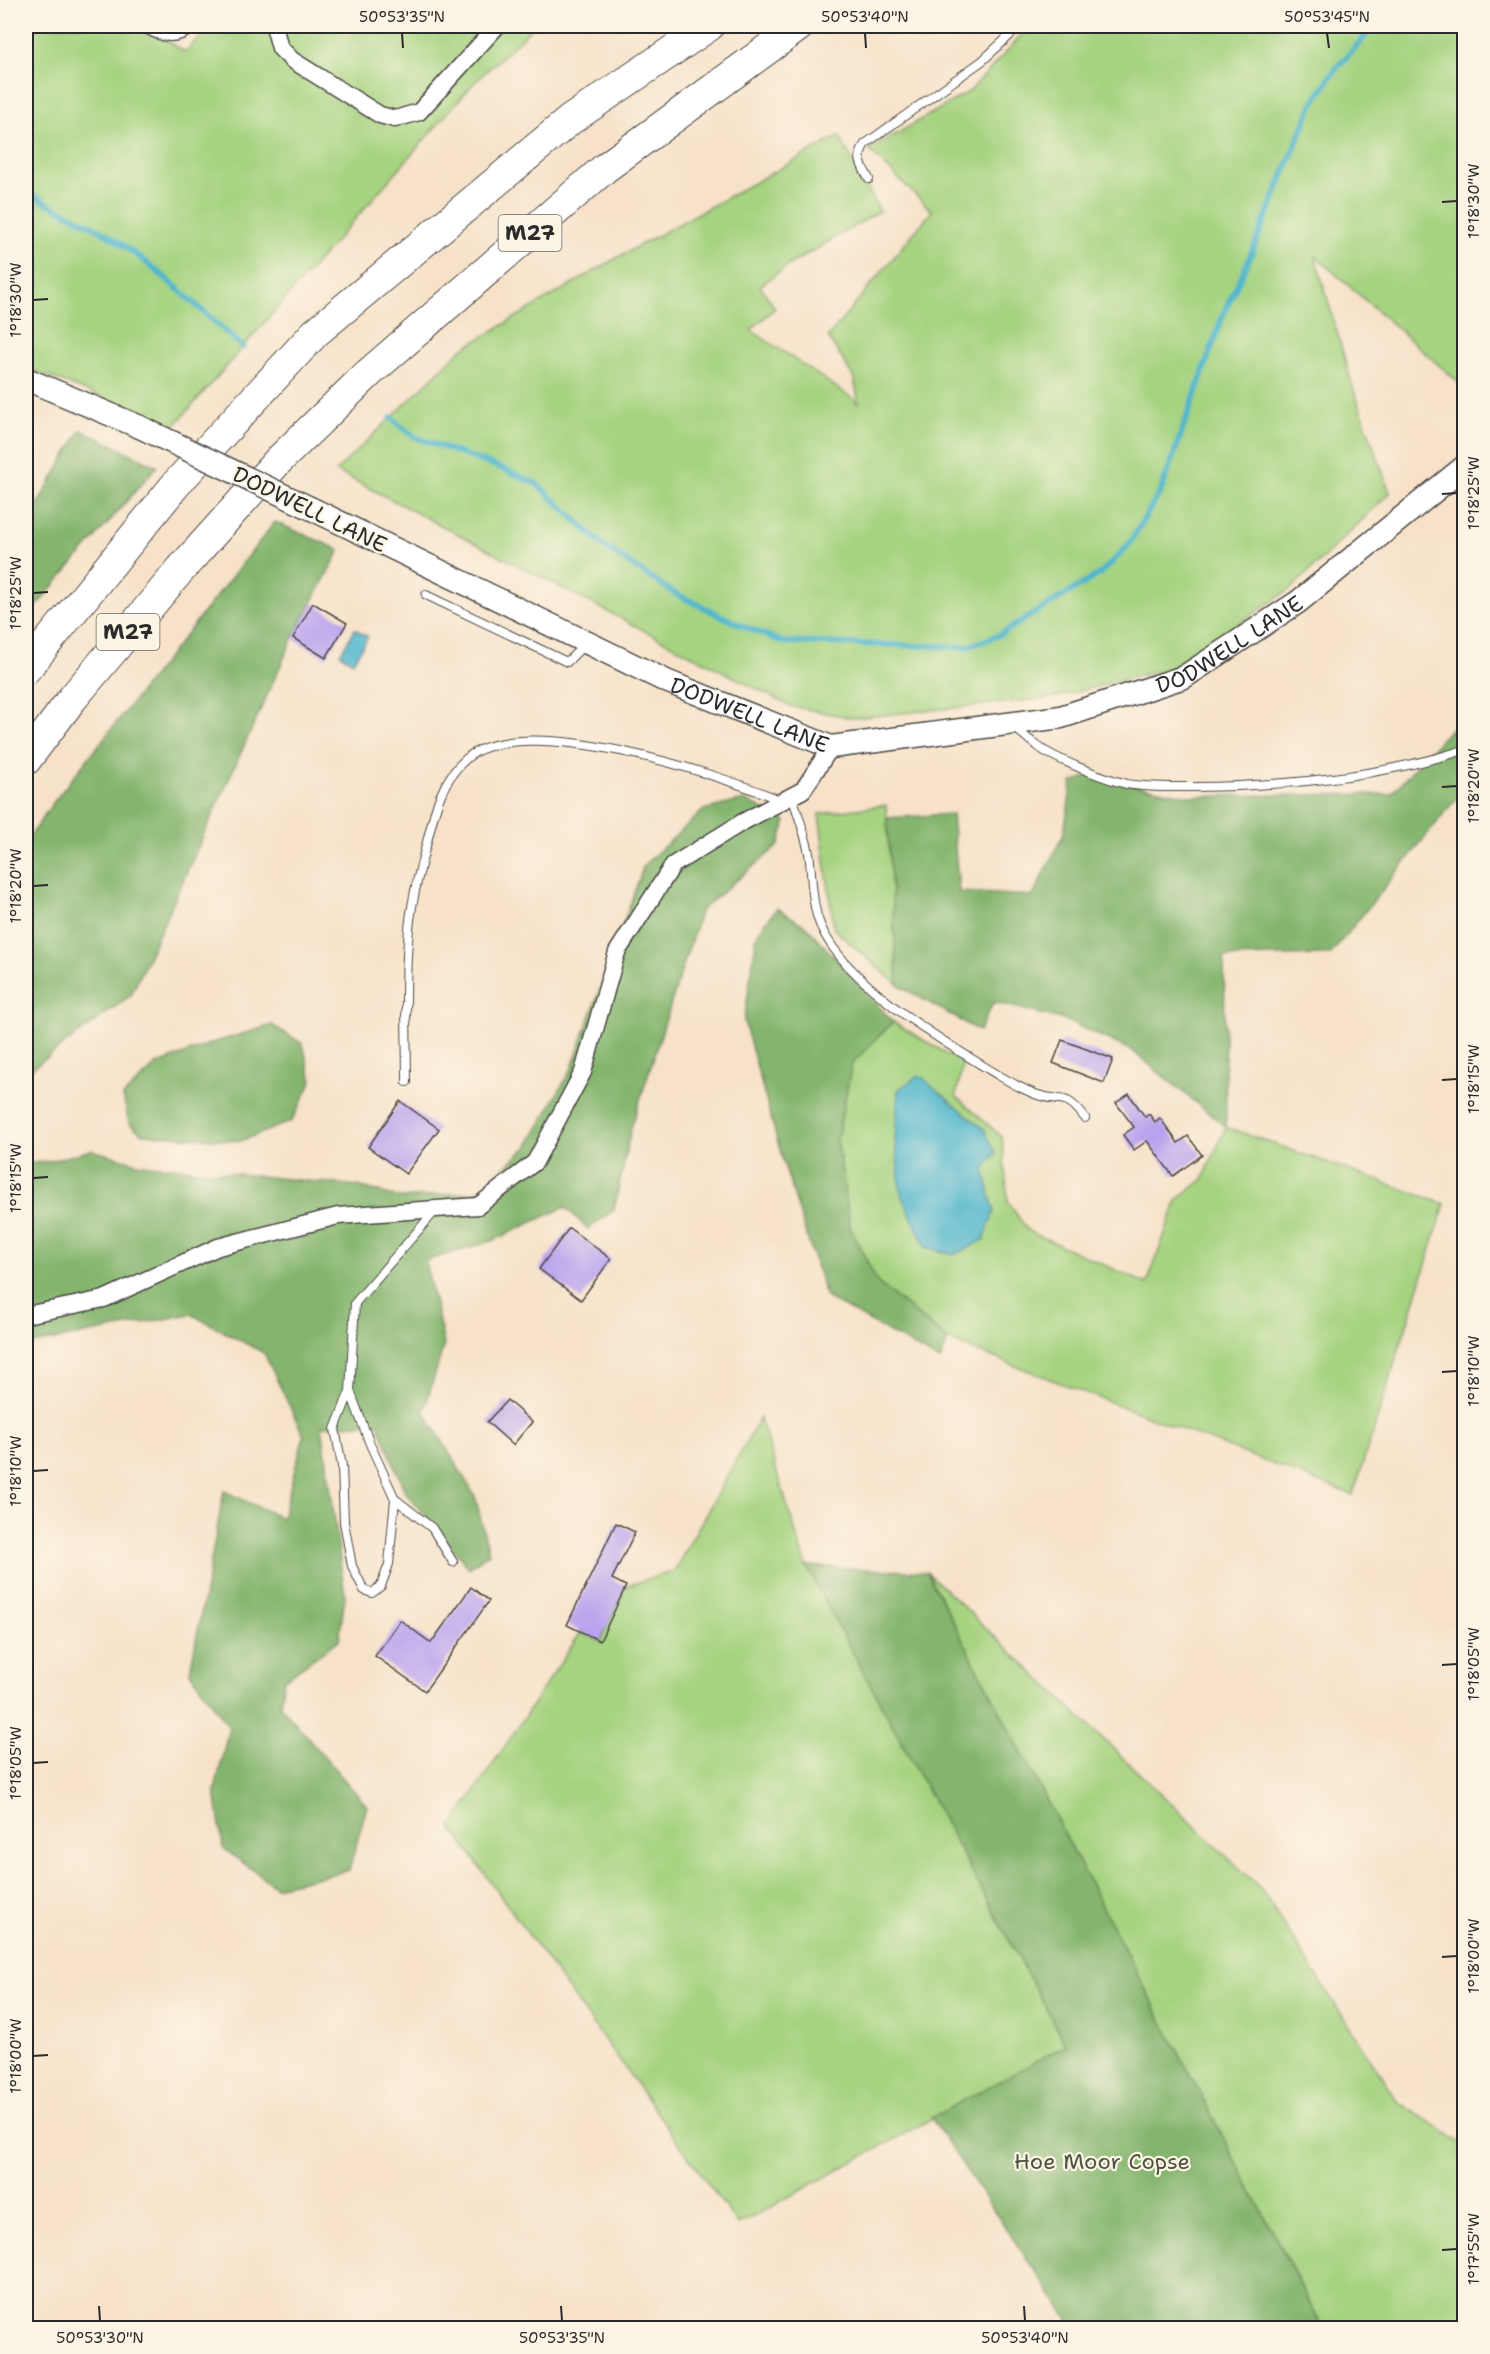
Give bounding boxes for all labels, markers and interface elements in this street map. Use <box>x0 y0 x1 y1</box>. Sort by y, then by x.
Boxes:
text: 50°53'35"N <box>359 7 445 27</box>
text: 50°53'40"N <box>821 7 909 27</box>
text: 50°53'45"N <box>1284 7 1370 27</box>
text: 1°18'30"W <box>1464 163 1484 239</box>
road number: M27 <box>498 215 562 251</box>
text: 1°18'30"W <box>6 262 26 338</box>
text: 1°18'25"W <box>1464 456 1484 530</box>
street label: DODWELL LANE <box>228 460 392 559</box>
text: 1°18'25"W <box>6 556 26 630</box>
street label: DODWELL LANE <box>1152 589 1309 700</box>
road number: M27 <box>96 614 160 650</box>
street label: DODWELL LANE <box>666 670 833 760</box>
text: 1°18'20"W <box>1464 748 1484 824</box>
text: 1°18'20"W <box>6 848 26 924</box>
text: 1°18'15"W <box>1464 1044 1484 1114</box>
text: 1°18'15"W <box>6 1143 26 1213</box>
text: 1°18'10"W <box>1464 1335 1484 1407</box>
text: 1°18'10"W <box>6 1435 26 1507</box>
text: 1°18'05"W <box>1464 1627 1484 1701</box>
text: 1°18'05"W <box>6 1726 26 1800</box>
text: 1°18'00"W <box>1464 1918 1484 1994</box>
text: 1°18'00"W <box>6 2018 26 2094</box>
park label: Hoe Moor Copse <box>1014 2147 1190 2176</box>
text: 1°17'55"W <box>1464 2213 1484 2285</box>
text: 50°53'30"N <box>56 2328 144 2348</box>
text: 50°53'35"N <box>519 2328 605 2348</box>
text: 50°53'40"N <box>981 2328 1069 2348</box>

